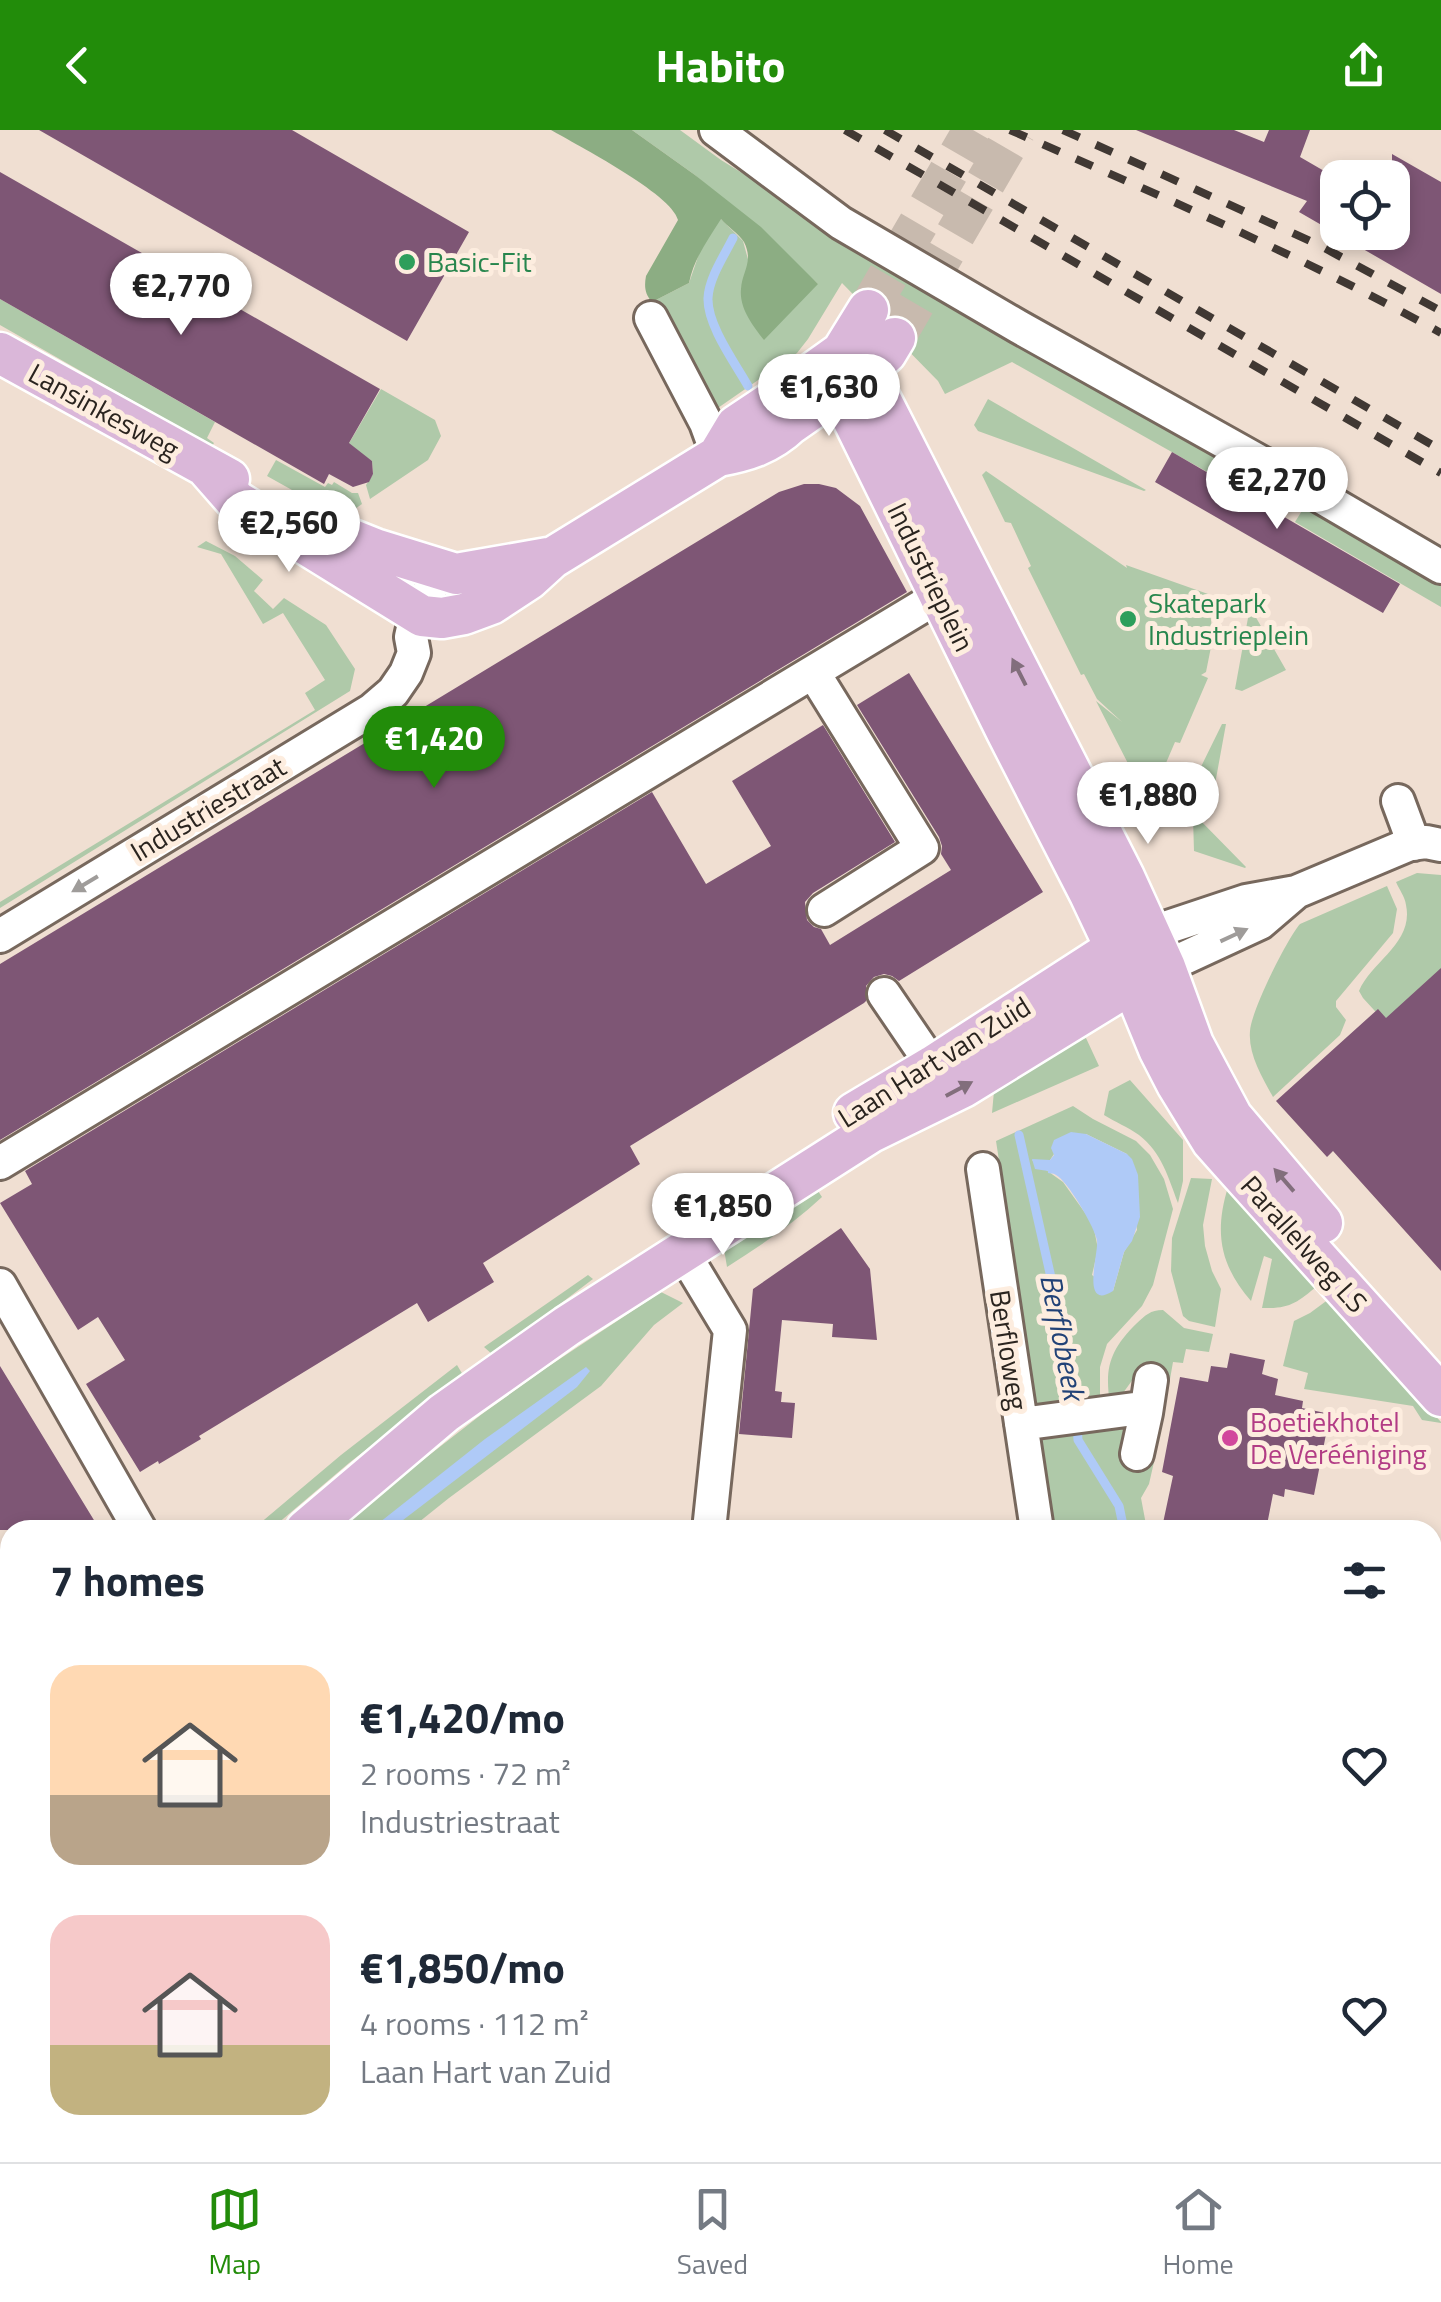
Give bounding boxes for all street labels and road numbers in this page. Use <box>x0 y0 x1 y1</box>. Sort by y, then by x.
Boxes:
street label: Lansinkesweg <box>21 351 187 470</box>
street label: Industrieplein <box>877 495 986 659</box>
street label: Industriestraat <box>122 745 294 872</box>
street label: Laan Hart van Zuid <box>829 985 1039 1138</box>
street label: Parallelweg LS <box>1231 1165 1378 1322</box>
street label: Berfloweg <box>979 1287 1040 1413</box>

